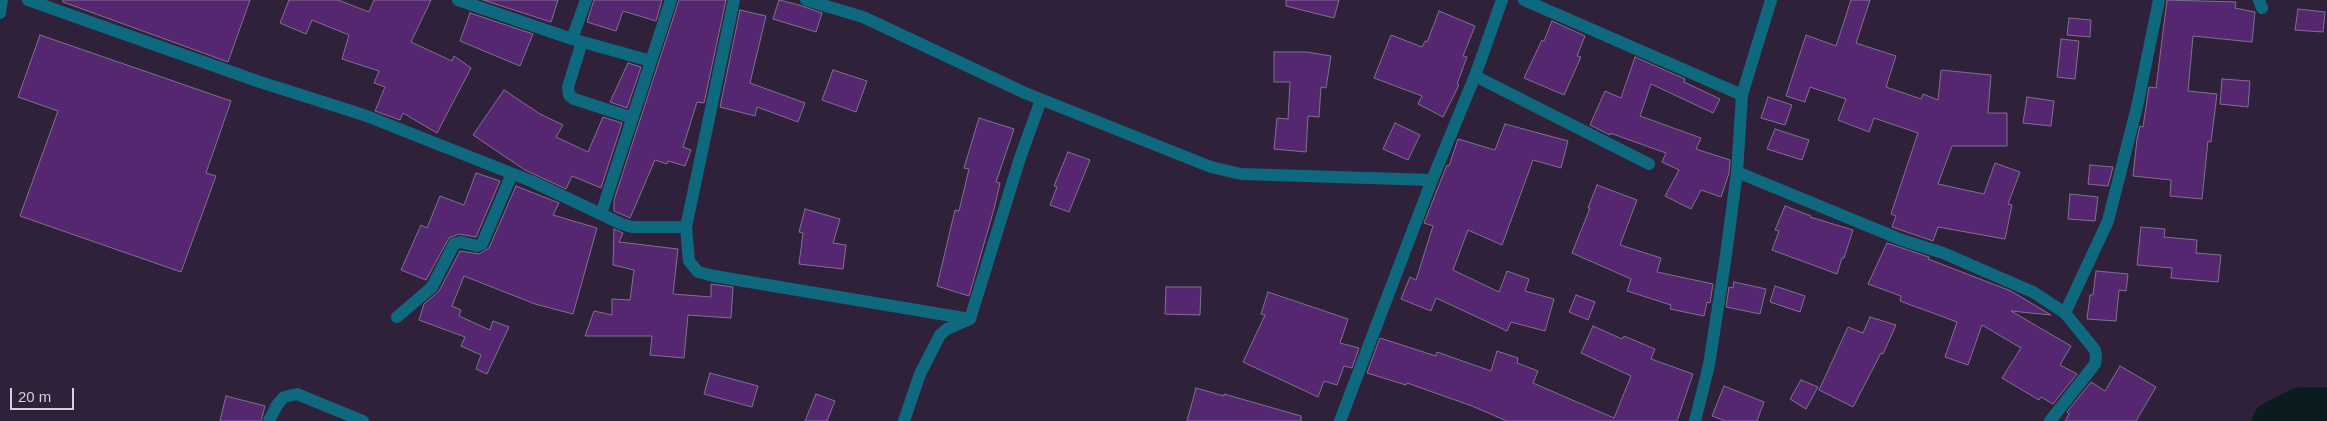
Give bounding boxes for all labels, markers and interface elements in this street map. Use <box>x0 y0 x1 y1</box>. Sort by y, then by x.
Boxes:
scale bar <box>12 378 76 410</box>
text: 20 m <box>18 388 51 405</box>

